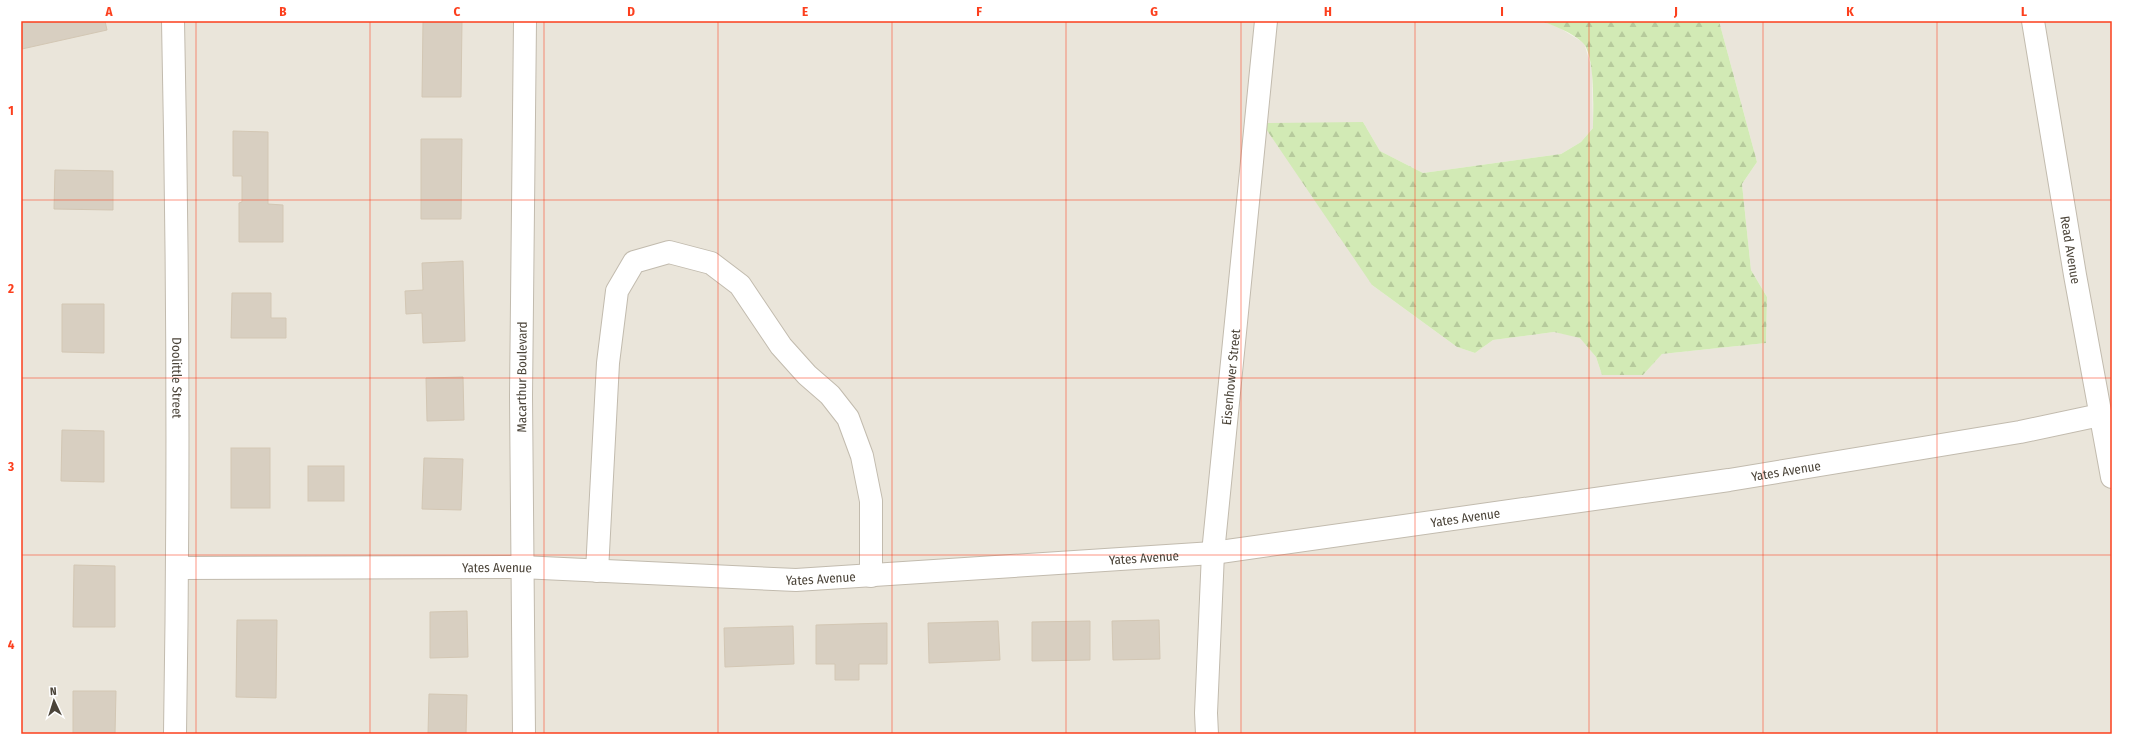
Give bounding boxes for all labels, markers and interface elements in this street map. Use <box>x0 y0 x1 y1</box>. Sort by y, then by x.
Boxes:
text: A <box>104 4 113 19</box>
text: B <box>279 4 287 19</box>
text: C <box>454 4 461 19</box>
text: D <box>627 4 635 19</box>
text: E <box>802 4 808 19</box>
text: F <box>976 4 982 19</box>
text: G <box>1150 4 1158 19</box>
text: H <box>1324 4 1332 19</box>
text: I <box>1500 4 1504 19</box>
text: J <box>1673 4 1678 19</box>
text: K <box>1846 4 1854 19</box>
text: L <box>2021 4 2027 19</box>
text: 1 <box>8 103 14 118</box>
street label: Read Avenue <box>2058 215 2084 285</box>
text: 2 <box>7 281 14 296</box>
street label: Macarthur Boulevard <box>513 321 529 433</box>
street label: Eisenhower Street <box>1218 328 1243 426</box>
street label: Doolittle Street <box>170 337 185 419</box>
street label: Yates Avenue <box>1750 458 1822 484</box>
text: 3 <box>7 459 14 474</box>
street label: Yates Avenue <box>1430 505 1501 530</box>
street label: Yates Avenue <box>1109 548 1179 567</box>
street label: Yates Avenue <box>462 559 532 575</box>
street label: Yates Avenue <box>785 569 856 588</box>
text: 4 <box>8 637 15 652</box>
north arrow <box>34 681 74 721</box>
text: N <box>50 685 57 698</box>

